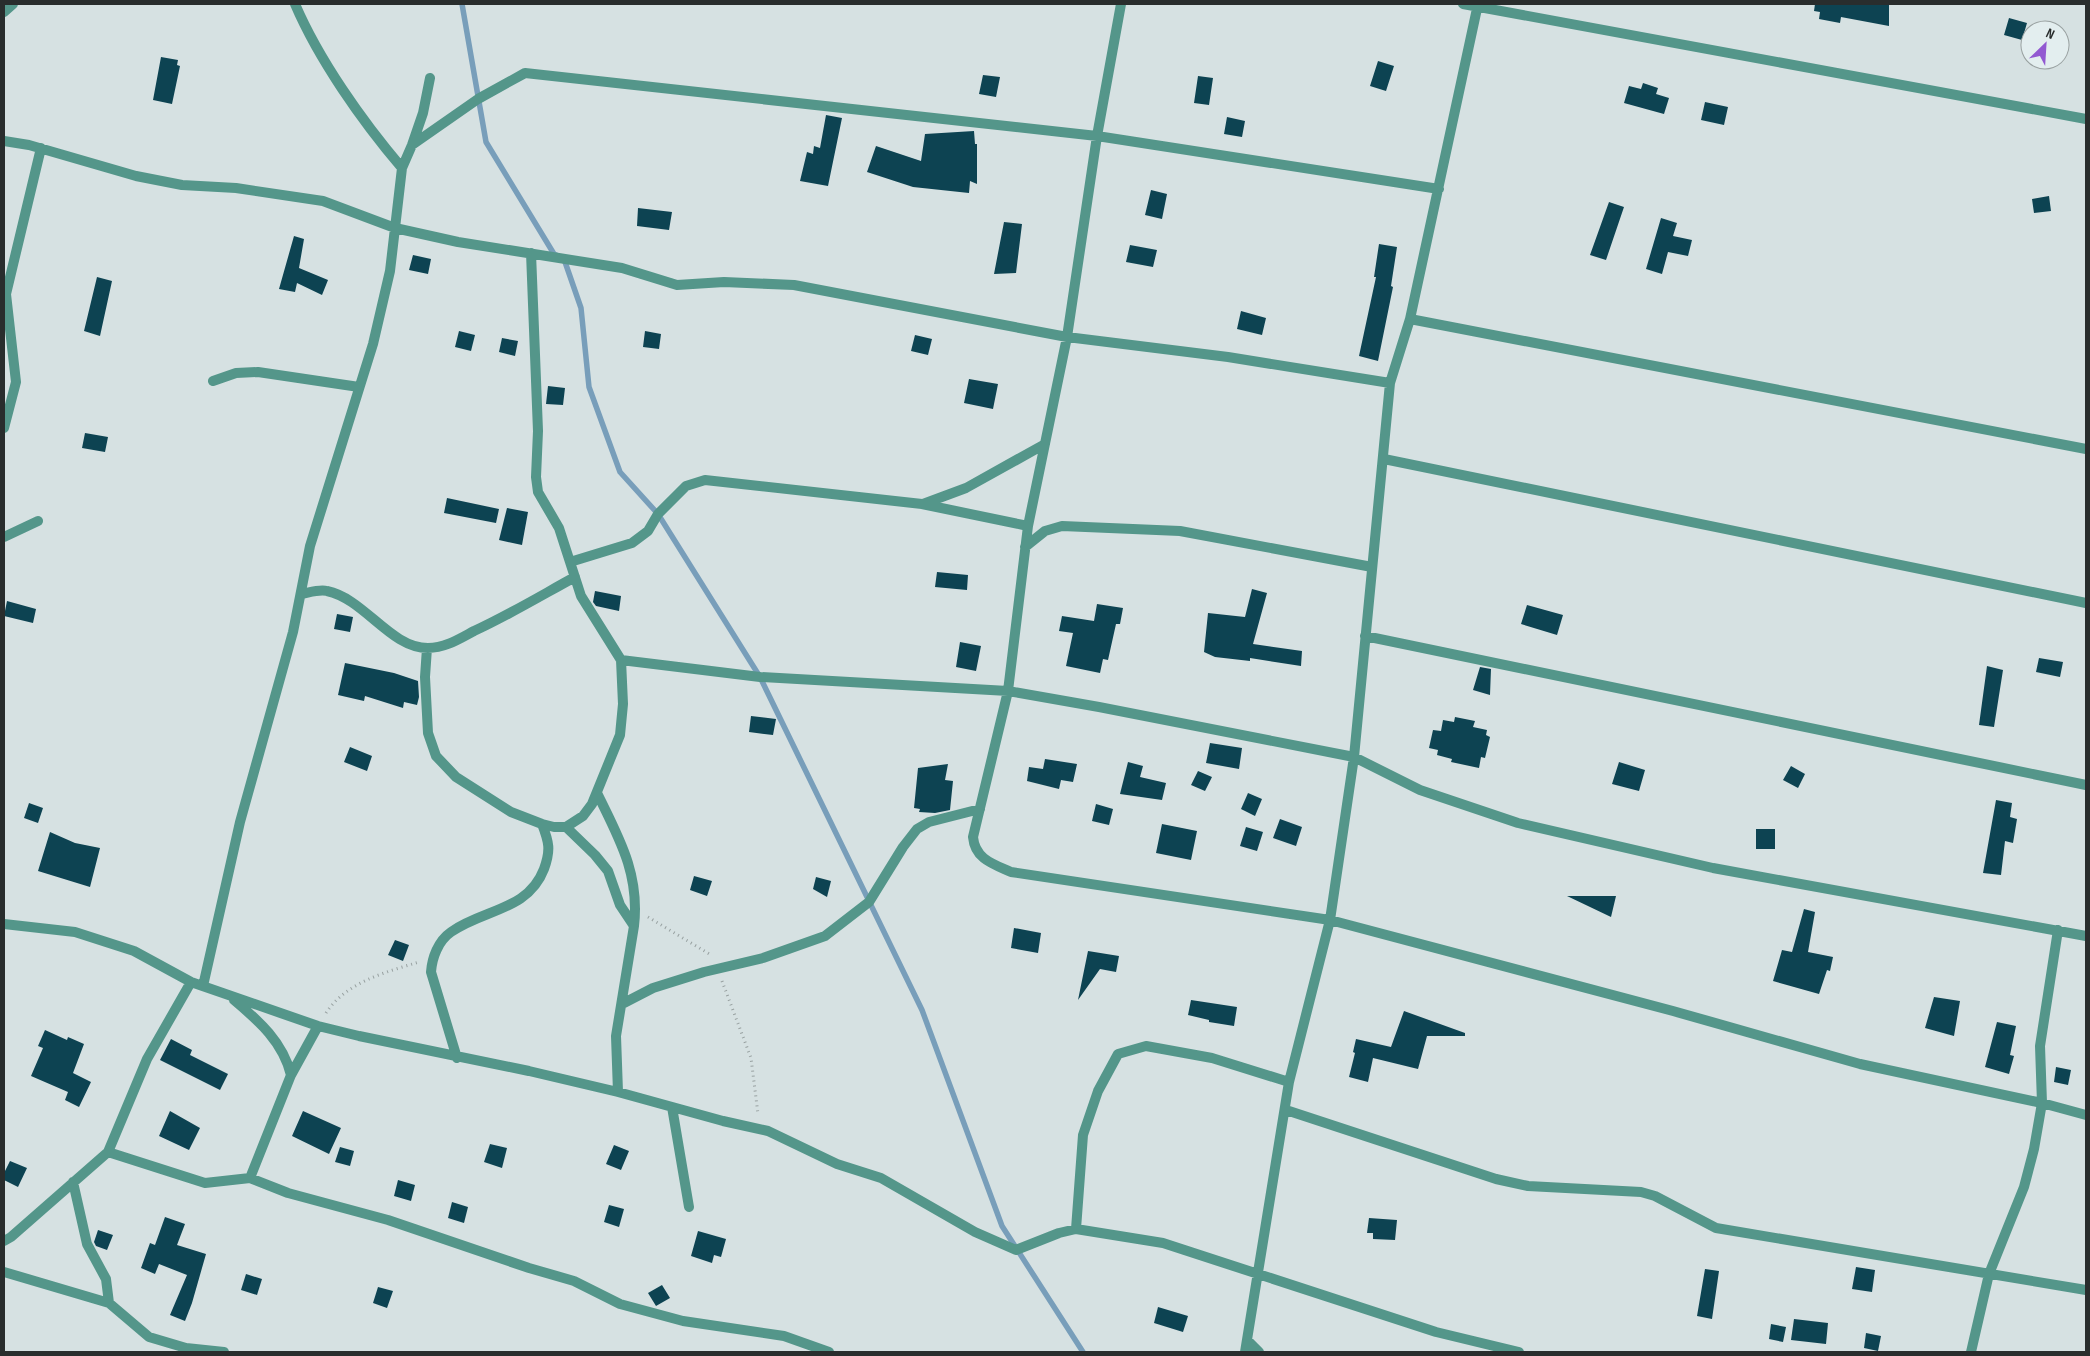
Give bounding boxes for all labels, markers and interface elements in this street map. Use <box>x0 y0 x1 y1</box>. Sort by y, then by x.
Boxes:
north arrow <box>2020 20 2070 70</box>
text: N <box>2043 24 2057 43</box>

